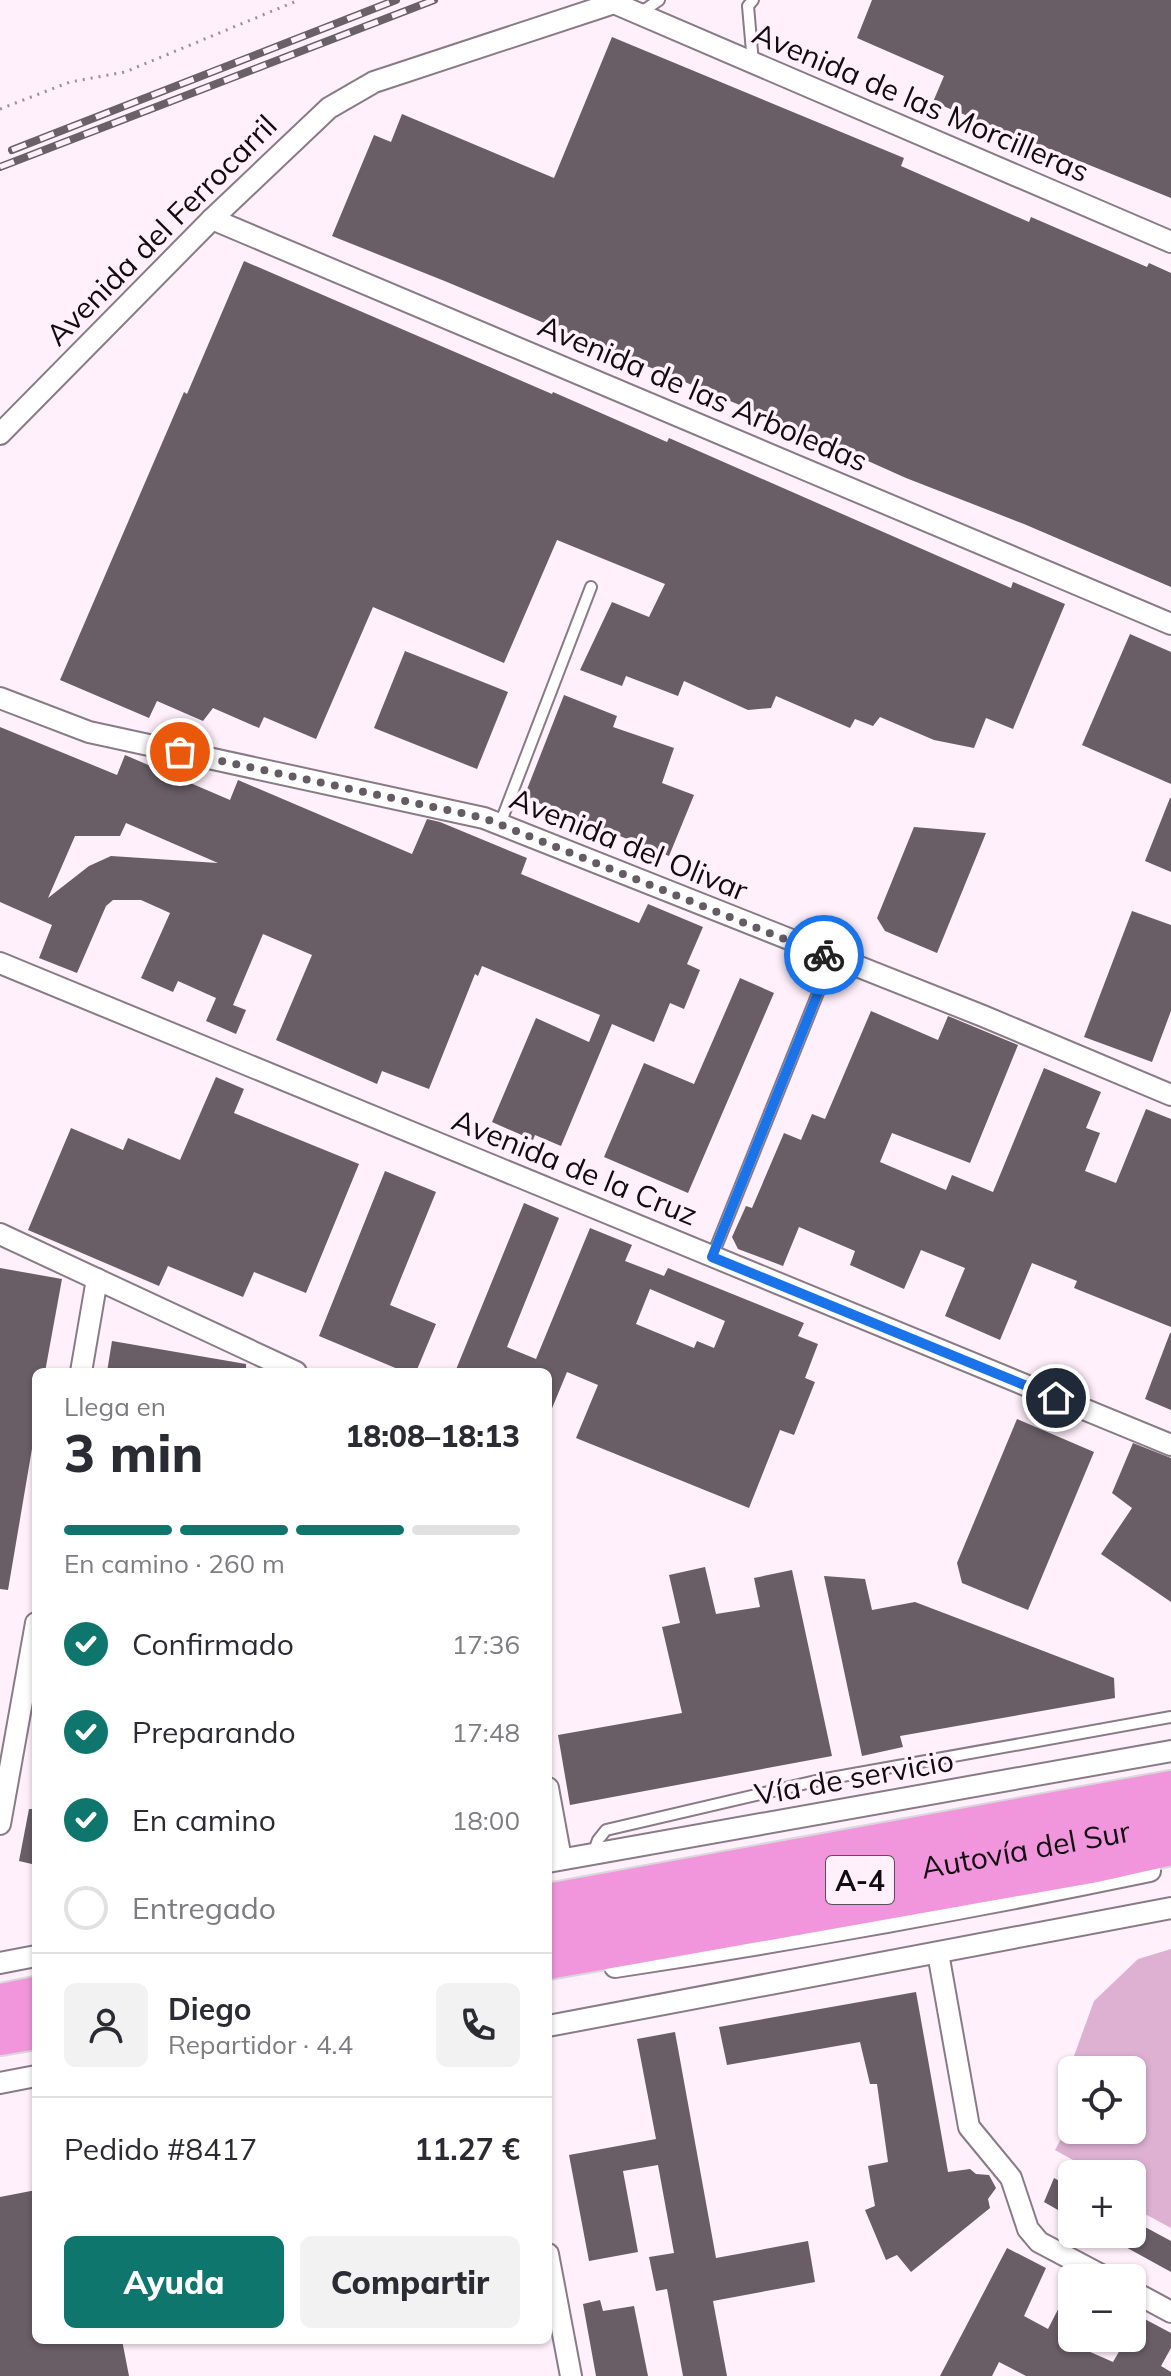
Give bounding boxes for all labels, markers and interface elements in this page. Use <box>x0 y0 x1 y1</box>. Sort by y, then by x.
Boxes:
street label: Avenida de las Morcilleras <box>747 14 1095 190</box>
street label: Avenida del Ferrocarril <box>38 107 284 353</box>
street label: Avenida de las Arboledas <box>533 306 873 480</box>
pin <box>146 718 214 786</box>
icon: bag <box>158 730 202 774</box>
street label: Avenida del Olivar <box>505 779 754 909</box>
courier <box>784 915 864 995</box>
icon: bike <box>802 933 846 977</box>
street label: Avenida de la Cruz <box>447 1100 703 1234</box>
pin <box>1022 1364 1090 1432</box>
icon: home <box>1034 1376 1078 1420</box>
text: Llega en <box>64 1390 166 1423</box>
text: 18:08–18:13 <box>345 1417 520 1455</box>
text: 3 min <box>64 1420 203 1485</box>
text: En camino · 260 m <box>64 1547 285 1580</box>
icon: check <box>64 1622 108 1666</box>
text: Confirmado <box>132 1625 294 1663</box>
text: 17:36 <box>452 1628 520 1661</box>
icon: check <box>64 1710 108 1754</box>
text: Preparando <box>132 1713 296 1751</box>
text: 17:48 <box>452 1716 520 1749</box>
street label: Vía de servicio <box>752 1741 956 1813</box>
icon: check <box>64 1798 108 1842</box>
text: En camino <box>132 1801 276 1839</box>
text: 18:00 <box>452 1804 520 1837</box>
street label: Autovía del Sur <box>918 1812 1133 1887</box>
road number: A-4 <box>826 1856 894 1904</box>
text: Entregado <box>132 1889 276 1927</box>
button: person <box>64 1983 148 2067</box>
button: phone <box>436 1983 520 2067</box>
text: Diego <box>168 1990 252 2028</box>
text: Repartidor · 4.4 <box>168 2028 353 2061</box>
map controls <box>1058 2056 1146 2352</box>
button: locate <box>1058 2056 1146 2144</box>
text: Pedido #8417 <box>64 2130 257 2168</box>
text: 11.27 € <box>414 2130 520 2168</box>
button: + <box>1058 2160 1146 2248</box>
button: Ayuda <box>64 2236 284 2328</box>
button: Compartir <box>300 2236 520 2328</box>
button: − <box>1058 2264 1146 2352</box>

